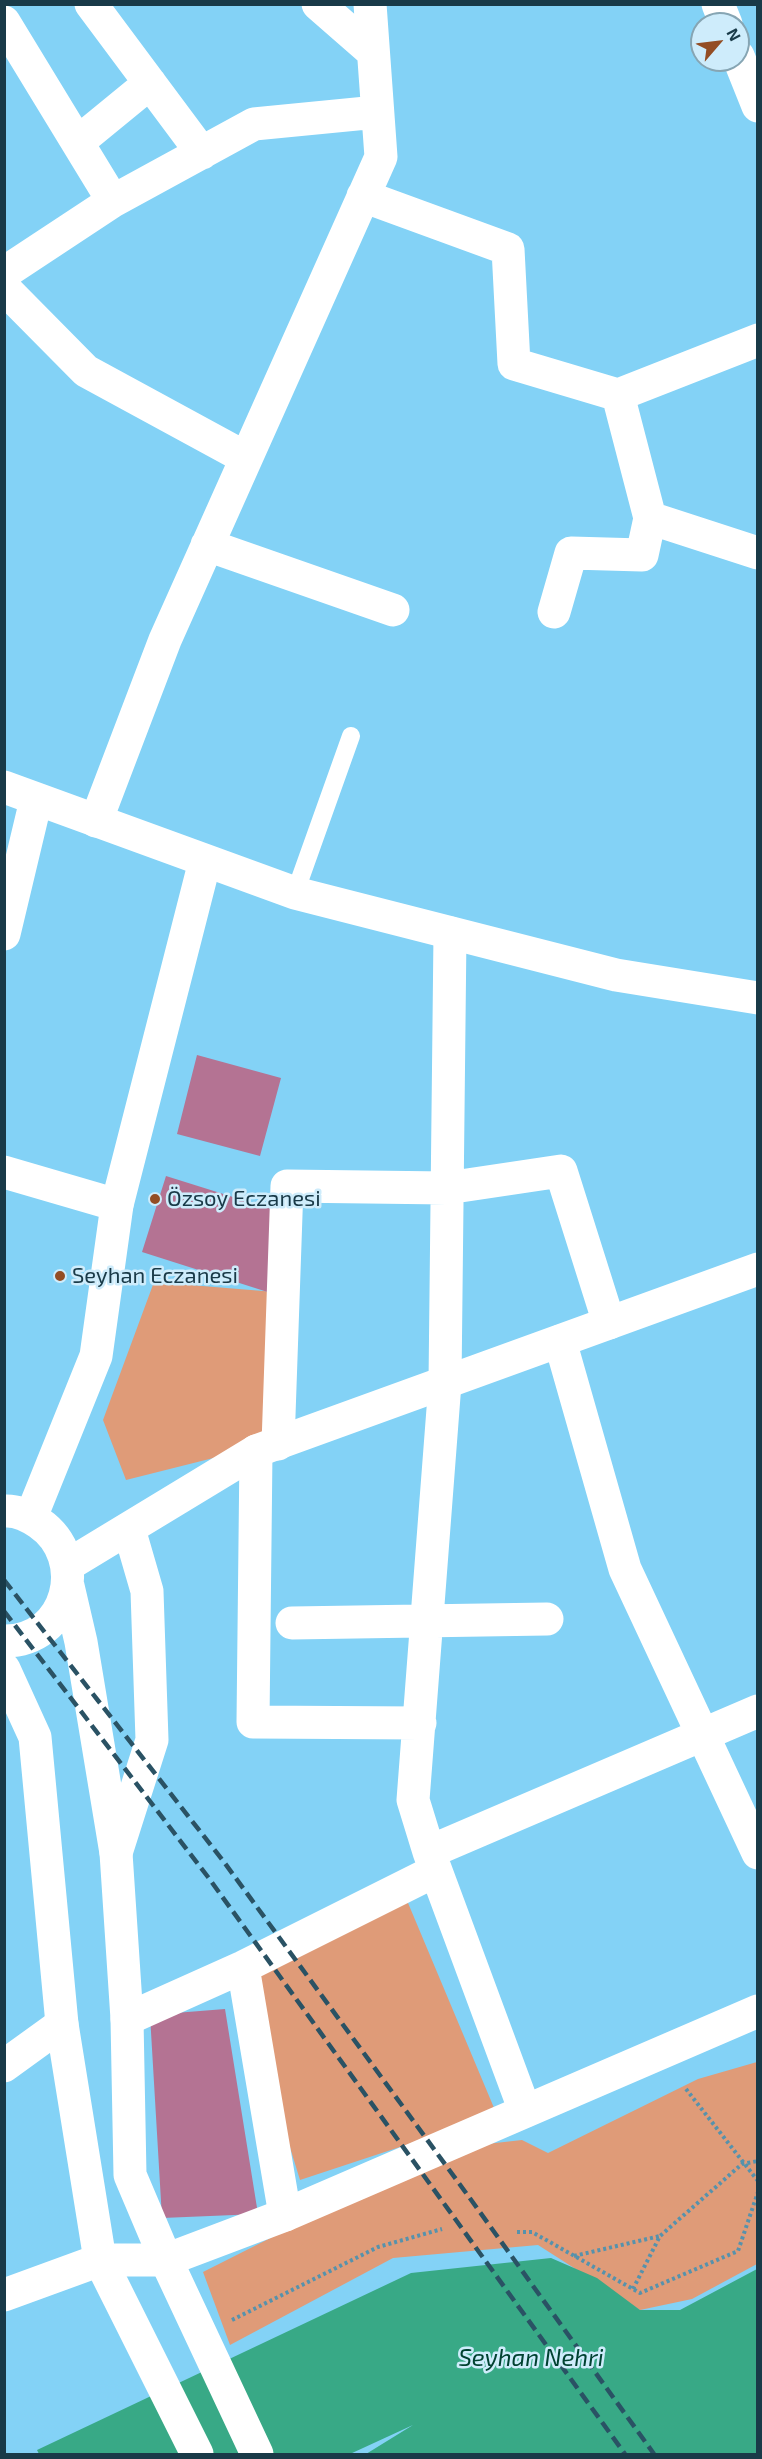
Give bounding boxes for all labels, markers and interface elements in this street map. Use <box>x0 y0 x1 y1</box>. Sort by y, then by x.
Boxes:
north arrow <box>690 12 750 72</box>
text: N <box>723 25 746 44</box>
place label: Özsoy Eczanesi <box>167 1186 321 1212</box>
marker: Özsoy Eczanesi <box>148 1192 162 1206</box>
place label: Seyhan Eczanesi <box>72 1263 238 1289</box>
marker: Seyhan Eczanesi <box>53 1269 67 1283</box>
water label: Seyhan Nehri <box>458 2344 604 2372</box>

